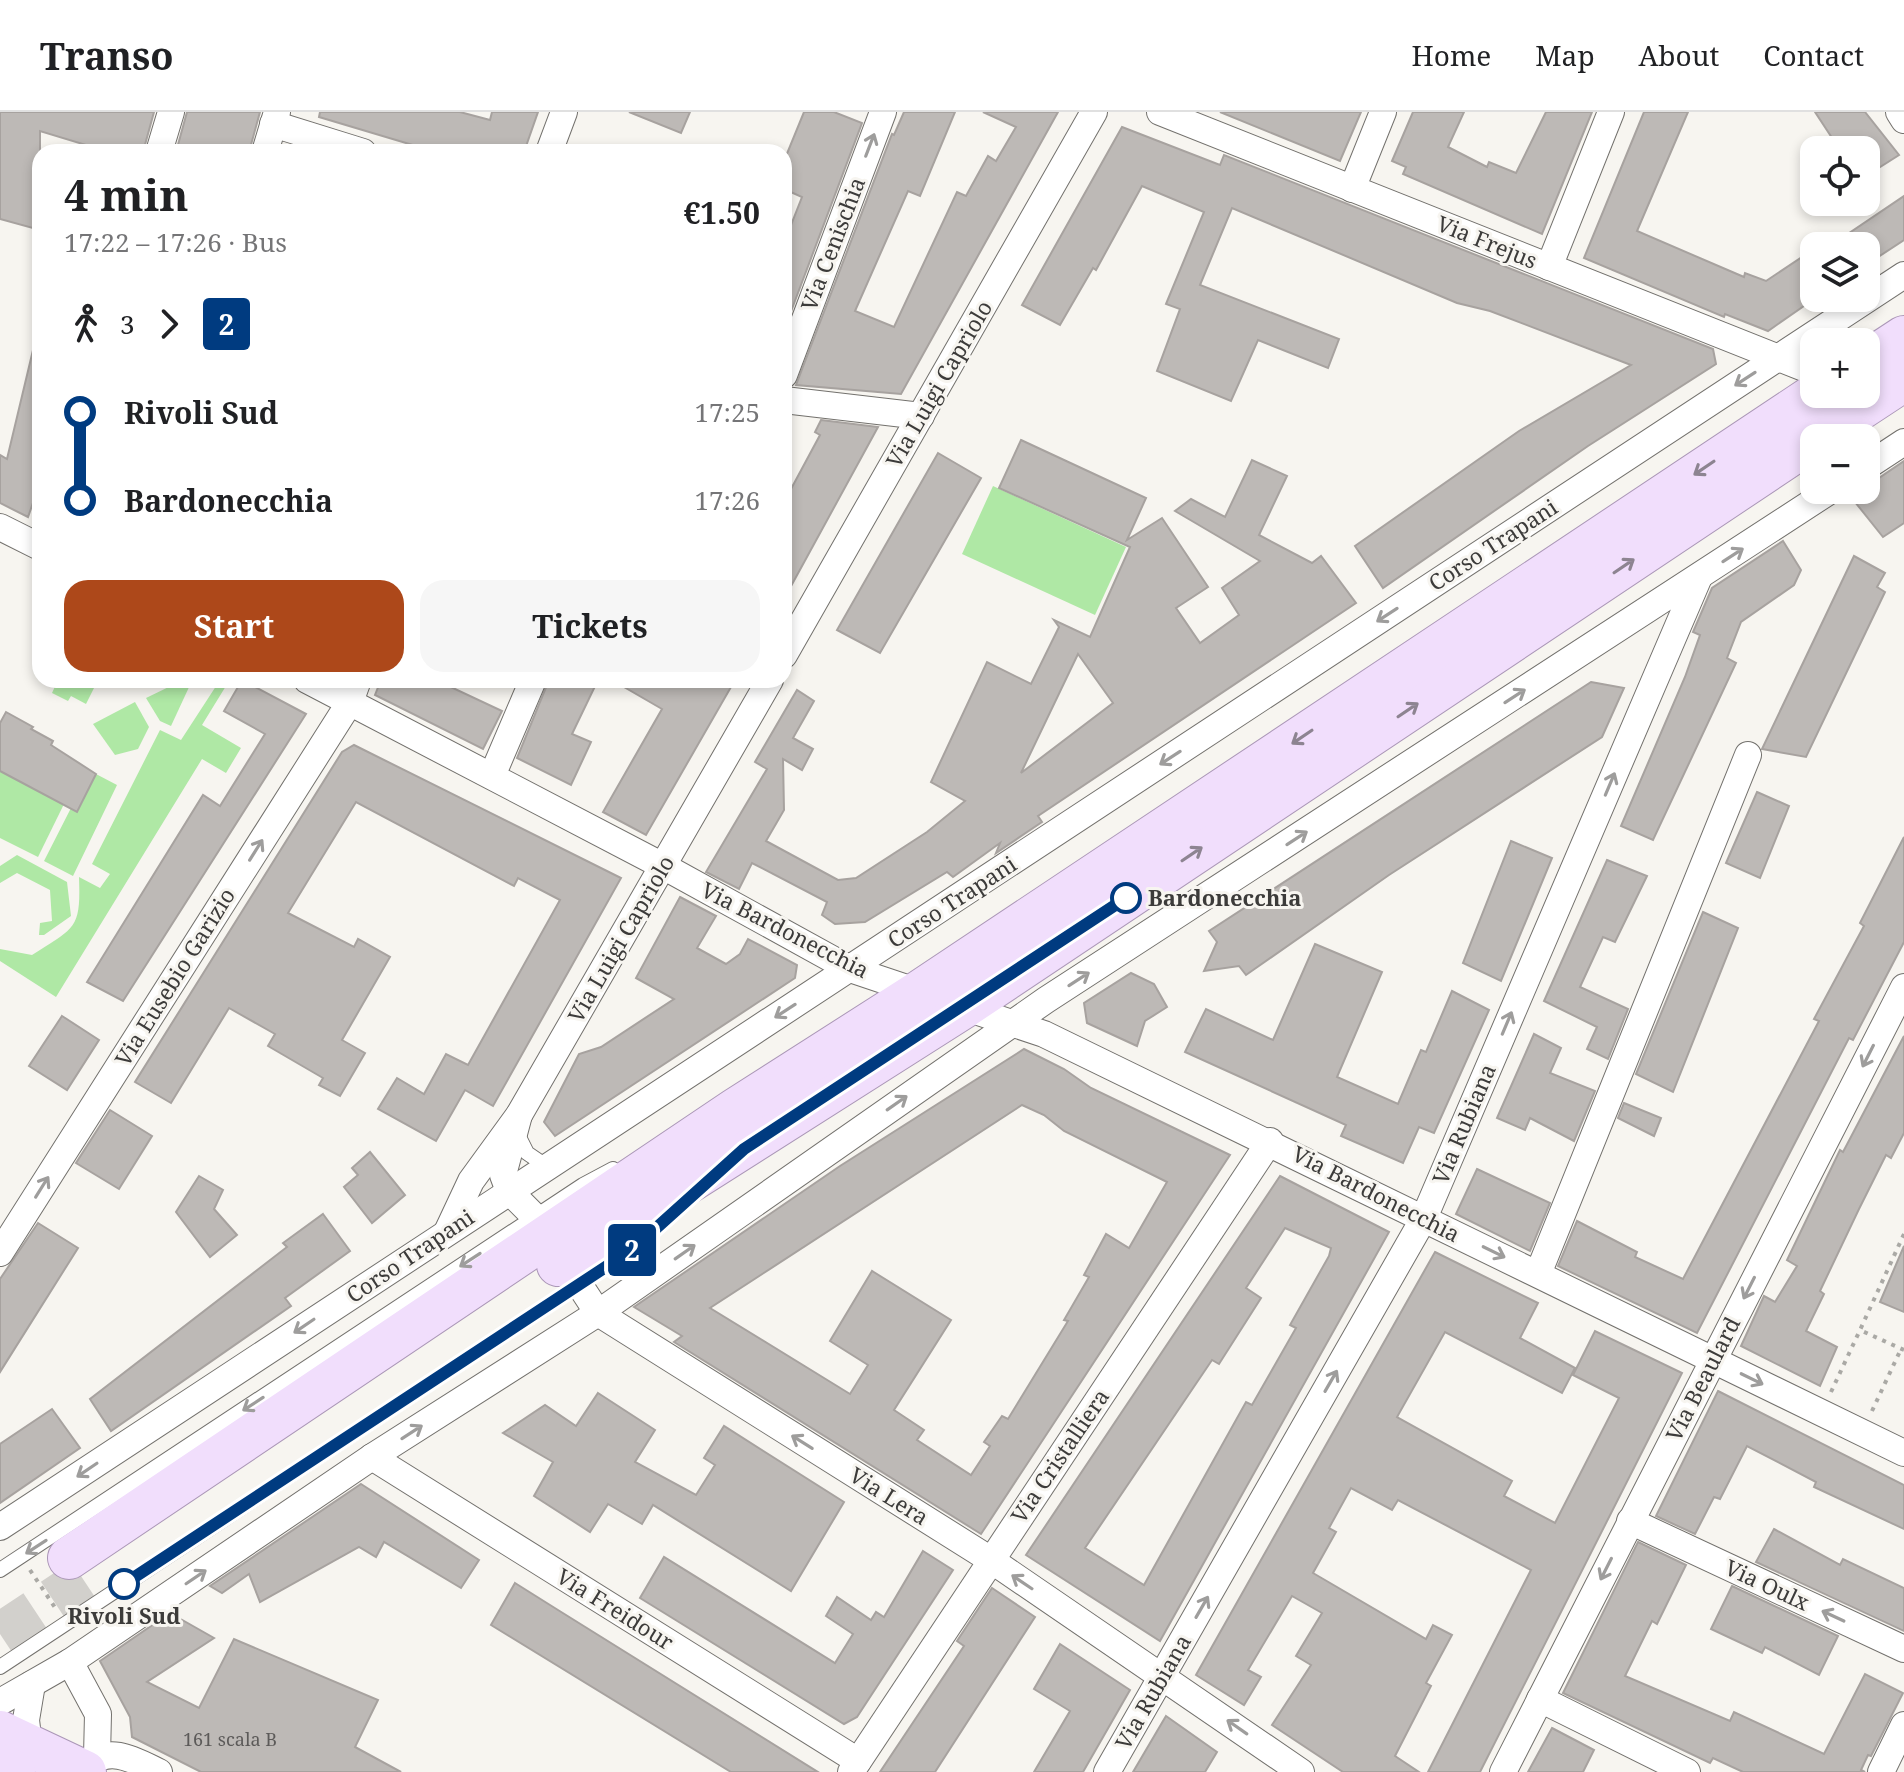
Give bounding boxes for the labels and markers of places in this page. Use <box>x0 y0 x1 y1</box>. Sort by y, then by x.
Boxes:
place label: Bardonecchia <box>1148 882 1301 912</box>
marker: Bardonecchia <box>1111 883 1141 913</box>
marker: Rivoli Sud <box>109 1569 139 1599</box>
place label: Rivoli Sud <box>67 1600 181 1630</box>

